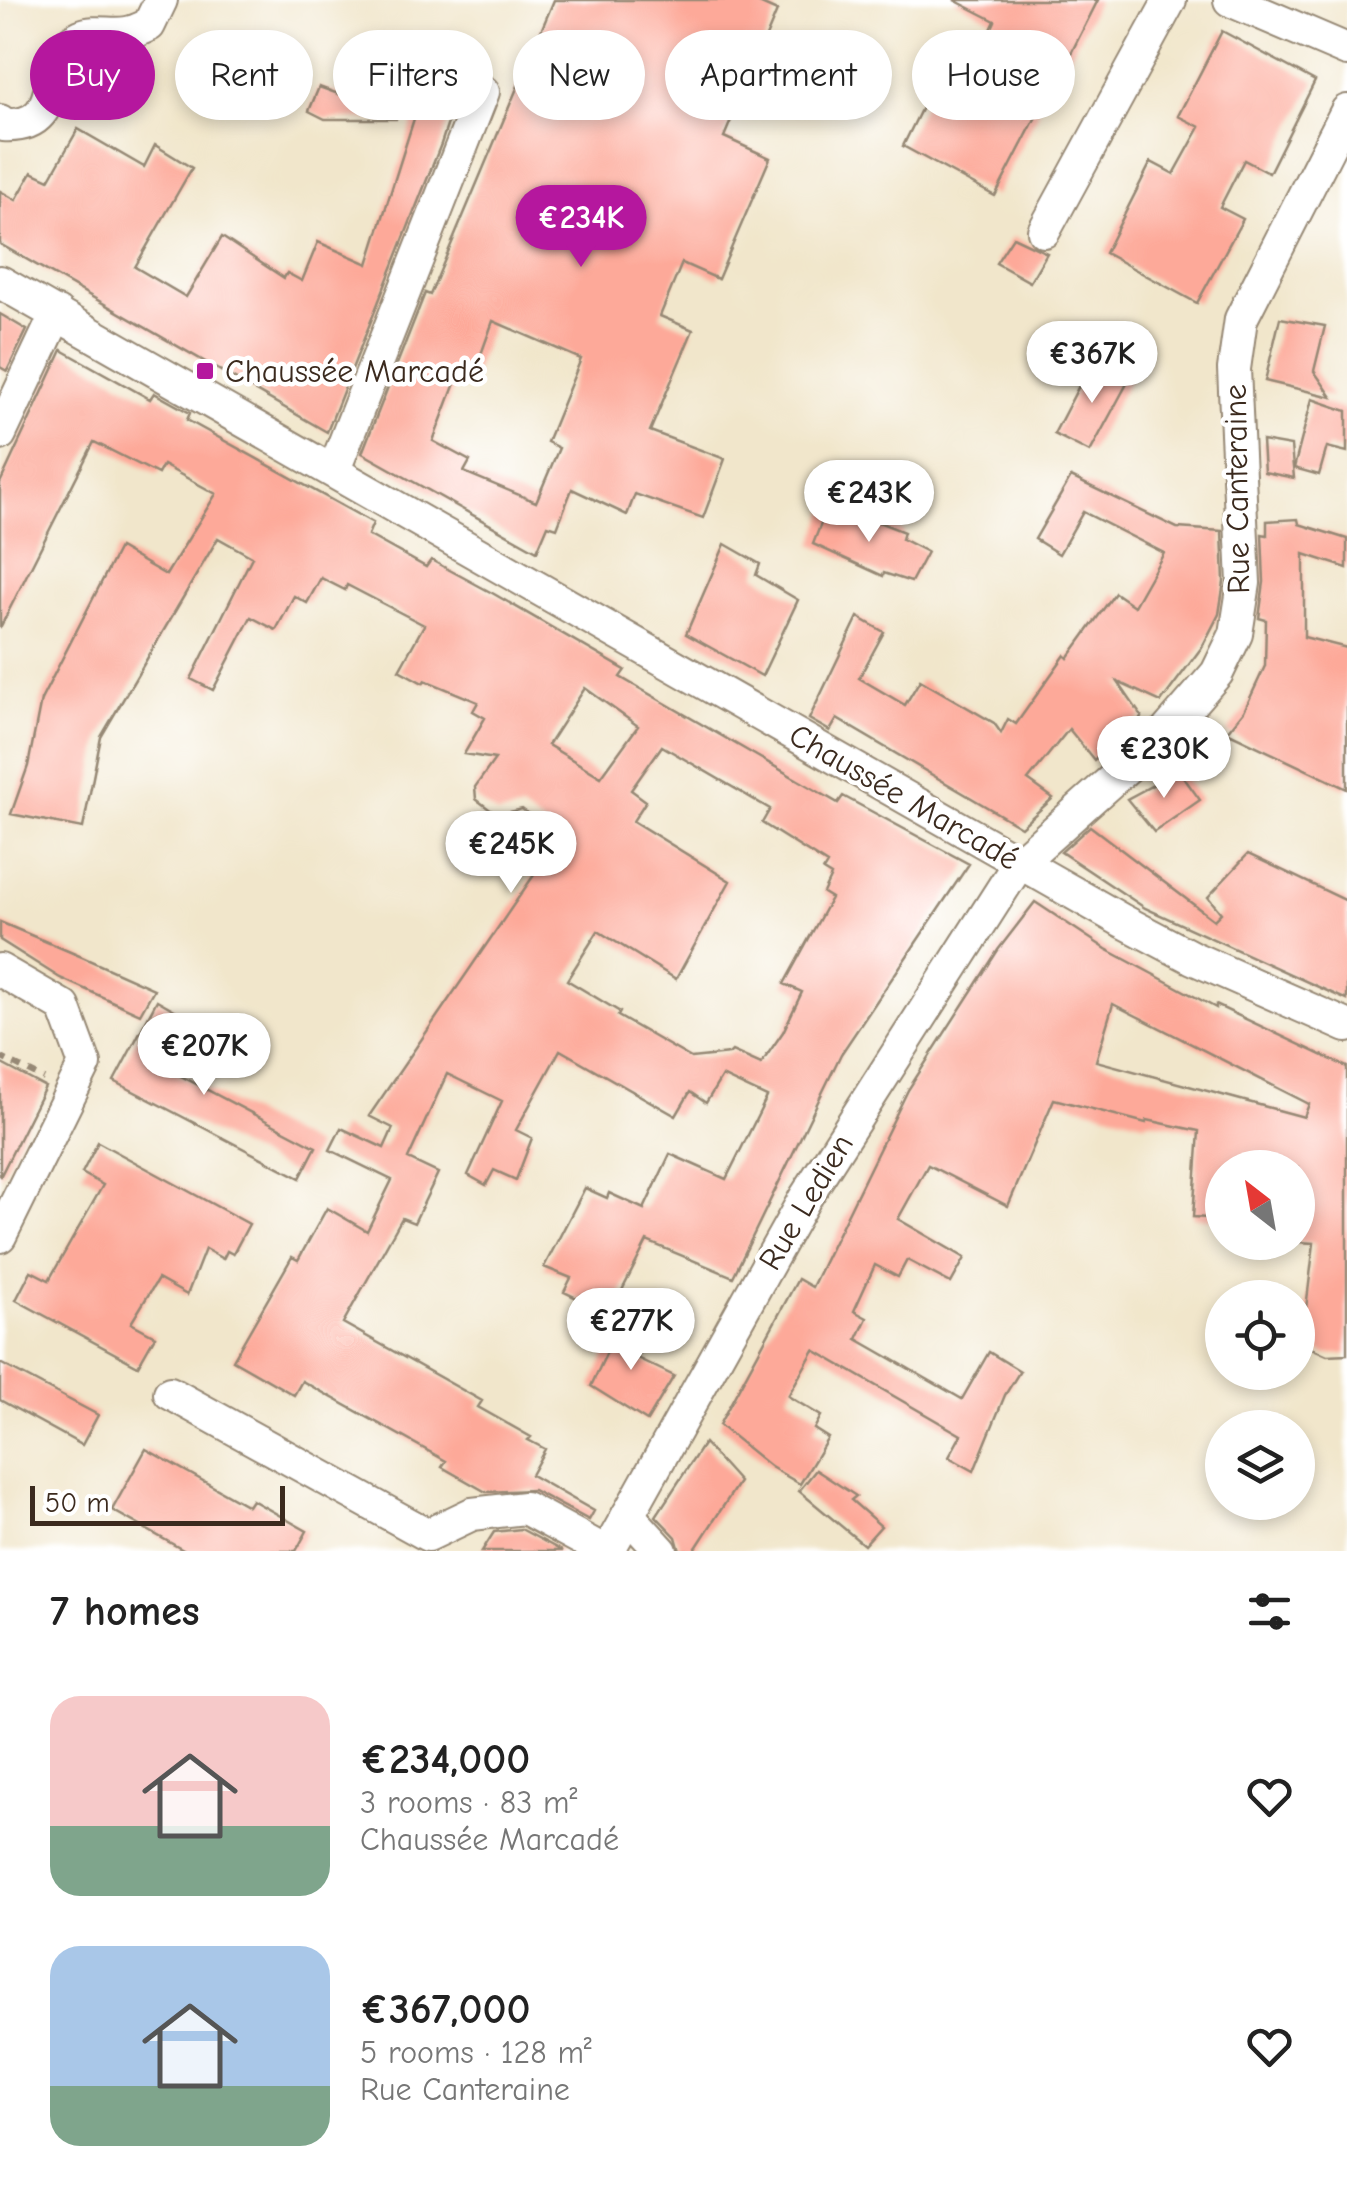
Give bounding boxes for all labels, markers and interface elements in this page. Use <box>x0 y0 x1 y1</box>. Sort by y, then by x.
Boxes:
chip: Buy <box>30 30 155 120</box>
chip: Rent <box>175 30 313 120</box>
chip: Filters <box>333 30 493 120</box>
chip: New <box>513 30 645 120</box>
chip: Apartment <box>665 30 892 120</box>
chip: House <box>912 30 1075 120</box>
pin: €234K <box>511 185 651 270</box>
text: €234K <box>538 199 624 236</box>
pin: €367K <box>1022 321 1162 406</box>
text: €367K <box>1049 335 1135 372</box>
place label: Chaussée Marcadé <box>225 353 484 390</box>
marker: Chaussée Marcadé <box>194 360 216 382</box>
street label: Rue Canteraine <box>1217 384 1257 594</box>
pin: €243K <box>799 460 939 545</box>
text: €243K <box>826 474 912 511</box>
street label: Chaussée Marcadé <box>783 716 1025 878</box>
pin: €230K <box>1094 716 1234 801</box>
text: €230K <box>1119 730 1209 767</box>
pin: €245K <box>441 811 581 896</box>
text: €245K <box>467 825 555 862</box>
pin: €207K <box>134 1013 274 1098</box>
text: €207K <box>160 1027 248 1064</box>
street label: Rue Ledien <box>751 1128 861 1276</box>
north arrow <box>1205 1150 1315 1260</box>
map controls <box>1205 1150 1315 1520</box>
button: locate <box>1205 1280 1315 1390</box>
pin: €277K <box>561 1288 701 1373</box>
text: €277K <box>589 1302 673 1339</box>
button: layers <box>1205 1410 1315 1520</box>
scale bar <box>30 1481 285 1526</box>
text: 50 m <box>45 1487 110 1519</box>
icon: filters <box>1242 1584 1297 1639</box>
text: 7 homes <box>50 1587 200 1636</box>
text: €234,000 <box>360 1735 530 1784</box>
icon: home <box>130 1736 250 1856</box>
icon: heart <box>1242 1769 1297 1824</box>
text: 3 rooms · 83 m² <box>360 1784 577 1821</box>
text: Chaussée Marcadé <box>360 1821 619 1858</box>
text: €367,000 <box>360 1985 531 2034</box>
icon: home <box>130 1986 250 2106</box>
icon: heart <box>1242 2019 1297 2074</box>
text: 5 rooms · 128 m² <box>360 2034 592 2071</box>
text: Rue Canteraine <box>360 2071 570 2108</box>

